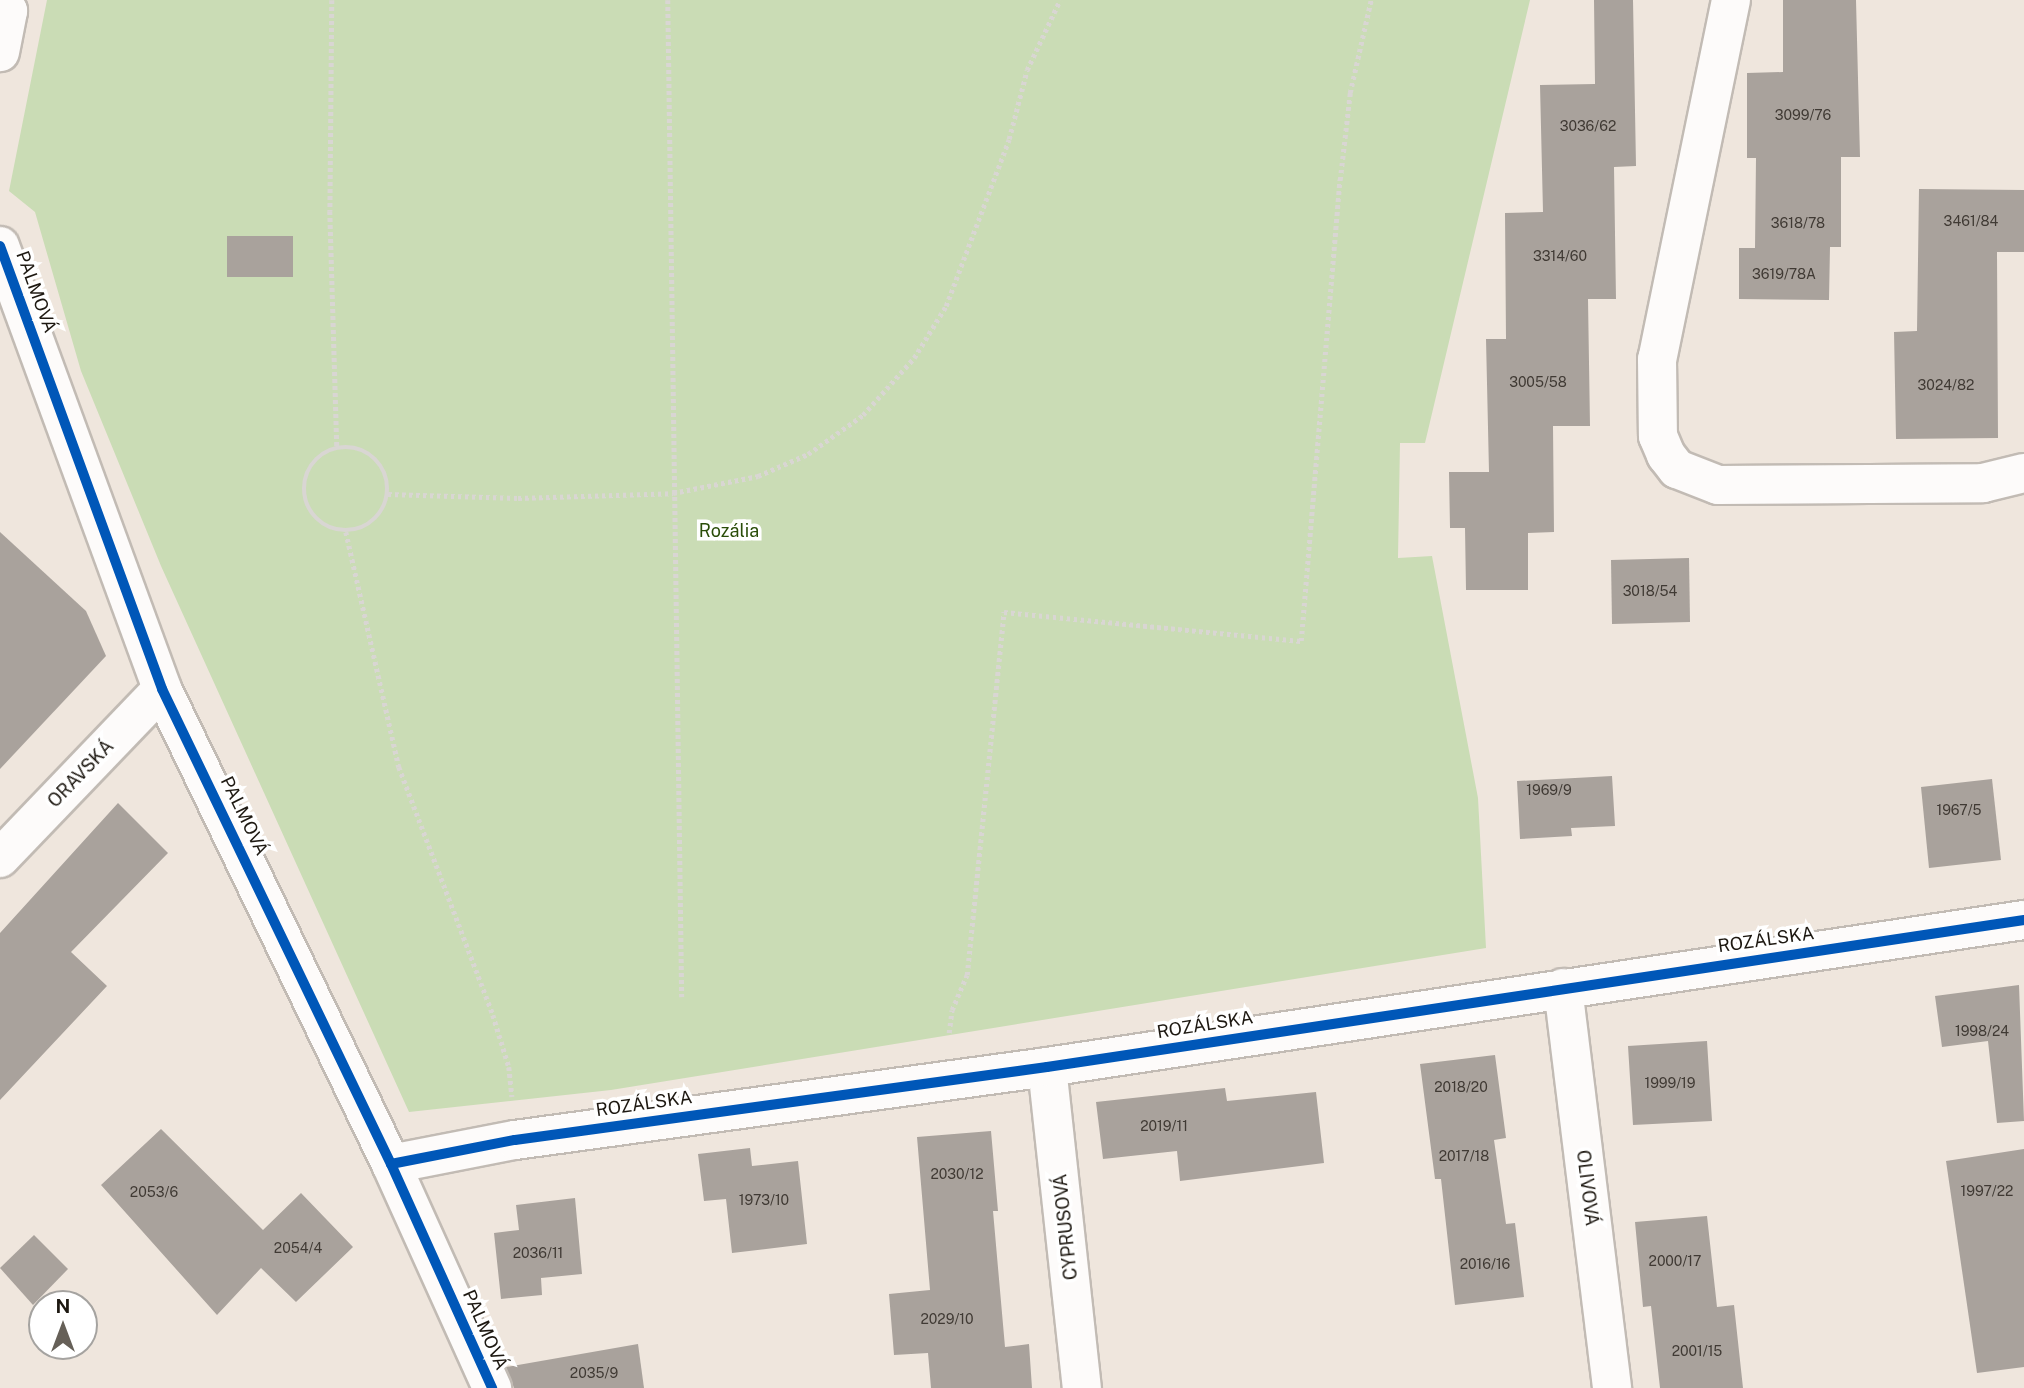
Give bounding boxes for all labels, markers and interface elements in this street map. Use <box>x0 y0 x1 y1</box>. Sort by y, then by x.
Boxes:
house number: 3099/76 <box>1775 107 1831 123</box>
house number: 3036/62 <box>1560 118 1616 134</box>
house number: 3461/84 <box>1944 213 1998 229</box>
house number: 3618/78 <box>1771 215 1825 231</box>
street label: PALMOVÁ <box>11 248 61 336</box>
house number: 3314/60 <box>1533 248 1587 264</box>
house number: 3619/78A <box>1752 266 1816 282</box>
house number: 3005/58 <box>1509 374 1567 390</box>
house number: 3024/82 <box>1918 377 1974 393</box>
park label: Rozália <box>699 520 759 542</box>
house number: 3018/54 <box>1623 583 1677 599</box>
street label: ORAVSKÁ <box>44 736 118 812</box>
street label: PALMOVÁ <box>216 773 272 859</box>
house number: 1969/9 <box>1526 782 1572 798</box>
house number: 1967/5 <box>1936 802 1982 818</box>
street label: ROZÁLSKA <box>1716 923 1816 957</box>
street label: ROZÁLSKA <box>1155 1007 1255 1043</box>
house number: 1998/24 <box>1955 1023 2009 1039</box>
house number: 1999/19 <box>1644 1075 1696 1091</box>
house number: 2018/20 <box>1434 1079 1488 1095</box>
street label: ROZÁLSKA <box>594 1087 694 1121</box>
house number: 2019/11 <box>1140 1118 1188 1134</box>
house number: 2017/18 <box>1439 1148 1489 1164</box>
street label: OLIVOVÁ <box>1572 1149 1602 1227</box>
house number: 2030/12 <box>930 1166 984 1182</box>
street label: CYPRUSOVÁ <box>1050 1173 1082 1281</box>
house number: 1997/22 <box>1961 1183 2013 1199</box>
house number: 2053/6 <box>130 1184 178 1200</box>
house number: 1973/10 <box>739 1192 789 1208</box>
house number: 2054/4 <box>274 1240 322 1256</box>
house number: 2036/11 <box>513 1245 563 1261</box>
house number: 2000/17 <box>1649 1253 1701 1269</box>
house number: 2016/16 <box>1460 1256 1510 1272</box>
street label: PALMOVÁ <box>458 1287 512 1373</box>
north arrow <box>28 1290 98 1360</box>
text: N <box>56 1295 70 1317</box>
house number: 2029/10 <box>920 1311 974 1327</box>
house number: 2001/15 <box>1672 1343 1722 1359</box>
house number: 2035/9 <box>570 1365 618 1381</box>

